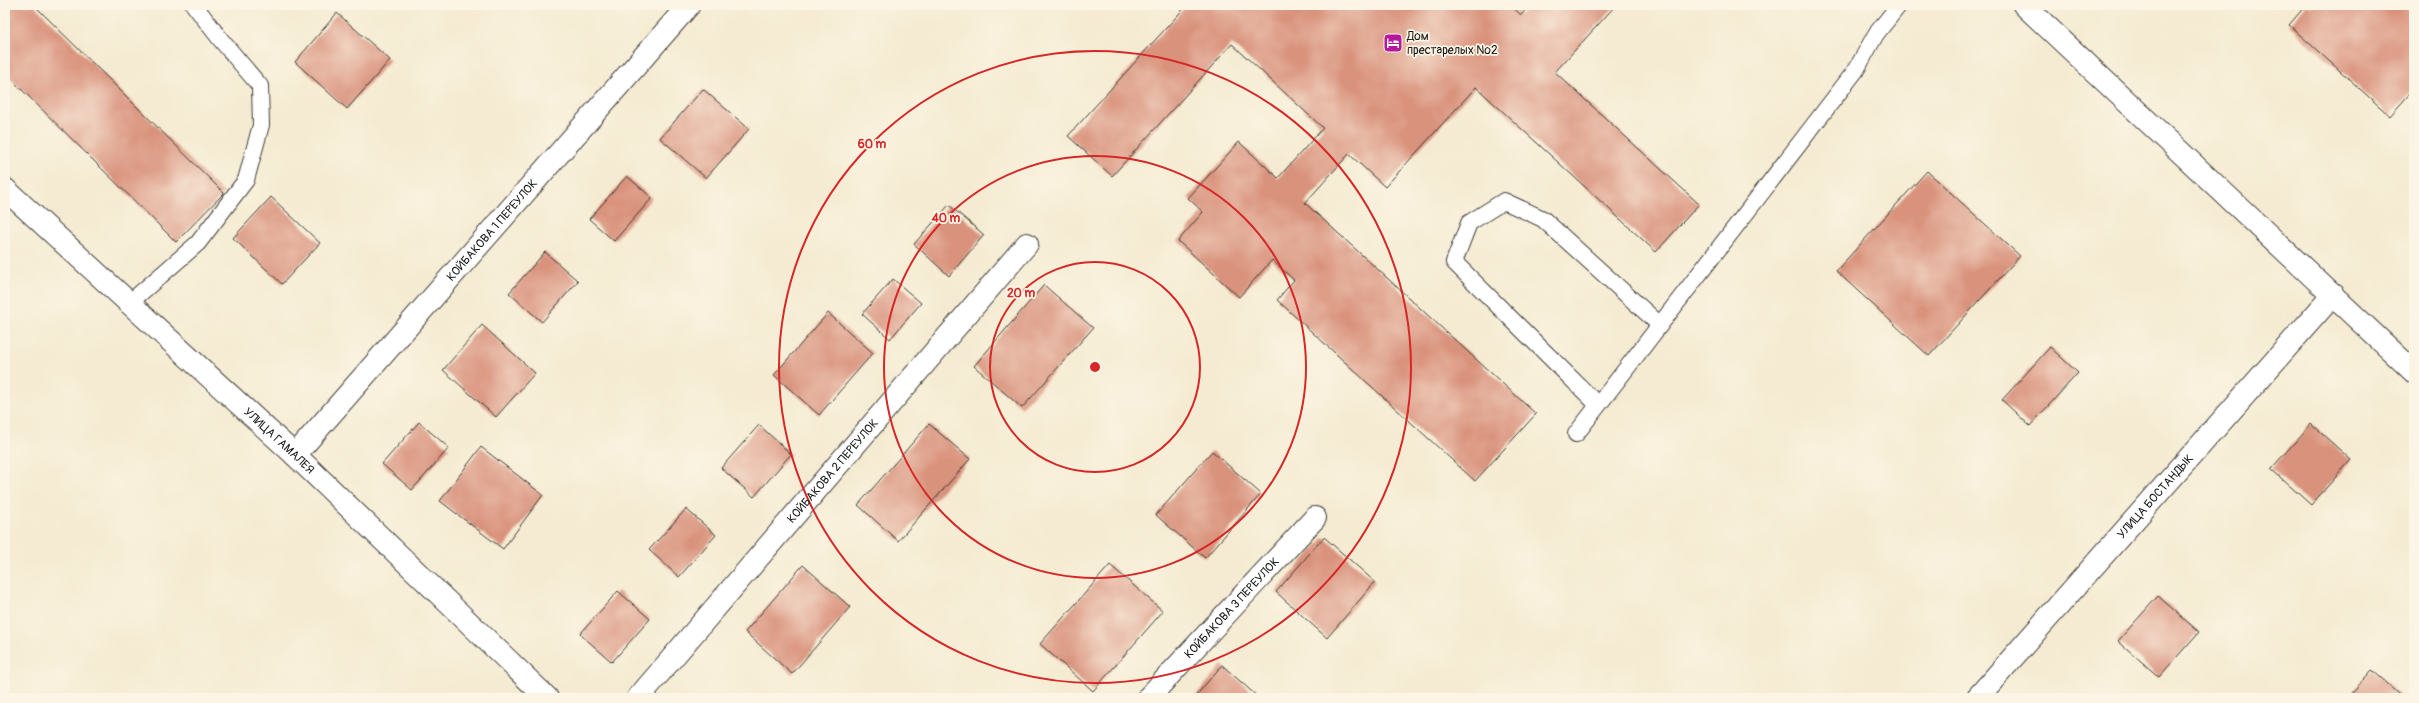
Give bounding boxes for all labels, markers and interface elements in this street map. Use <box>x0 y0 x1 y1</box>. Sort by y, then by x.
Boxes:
place label: Дом престарелых №2 <box>1406 29 1498 58</box>
hotel icon: Дом престарелых №2 <box>1382 32 1404 54</box>
text: 60 m <box>858 137 887 152</box>
street label: КОЙБАКОВА 1 ПЕРЕУЛОК <box>443 176 541 284</box>
text: 40 m <box>931 211 961 226</box>
text: 20 m <box>1007 286 1035 301</box>
centre of rings <box>1088 360 1102 374</box>
street label: УЛИЦА ГАМАЛЕЯ <box>241 404 317 477</box>
street label: КОЙБАКОВА 2 ПЕРЕУЛОК <box>784 416 881 526</box>
street label: УЛИЦА БОСТАНДЫК <box>2114 451 2196 542</box>
street label: КОЙБАКОВА 3 ПЕРЕУЛОК <box>1181 554 1282 661</box>

